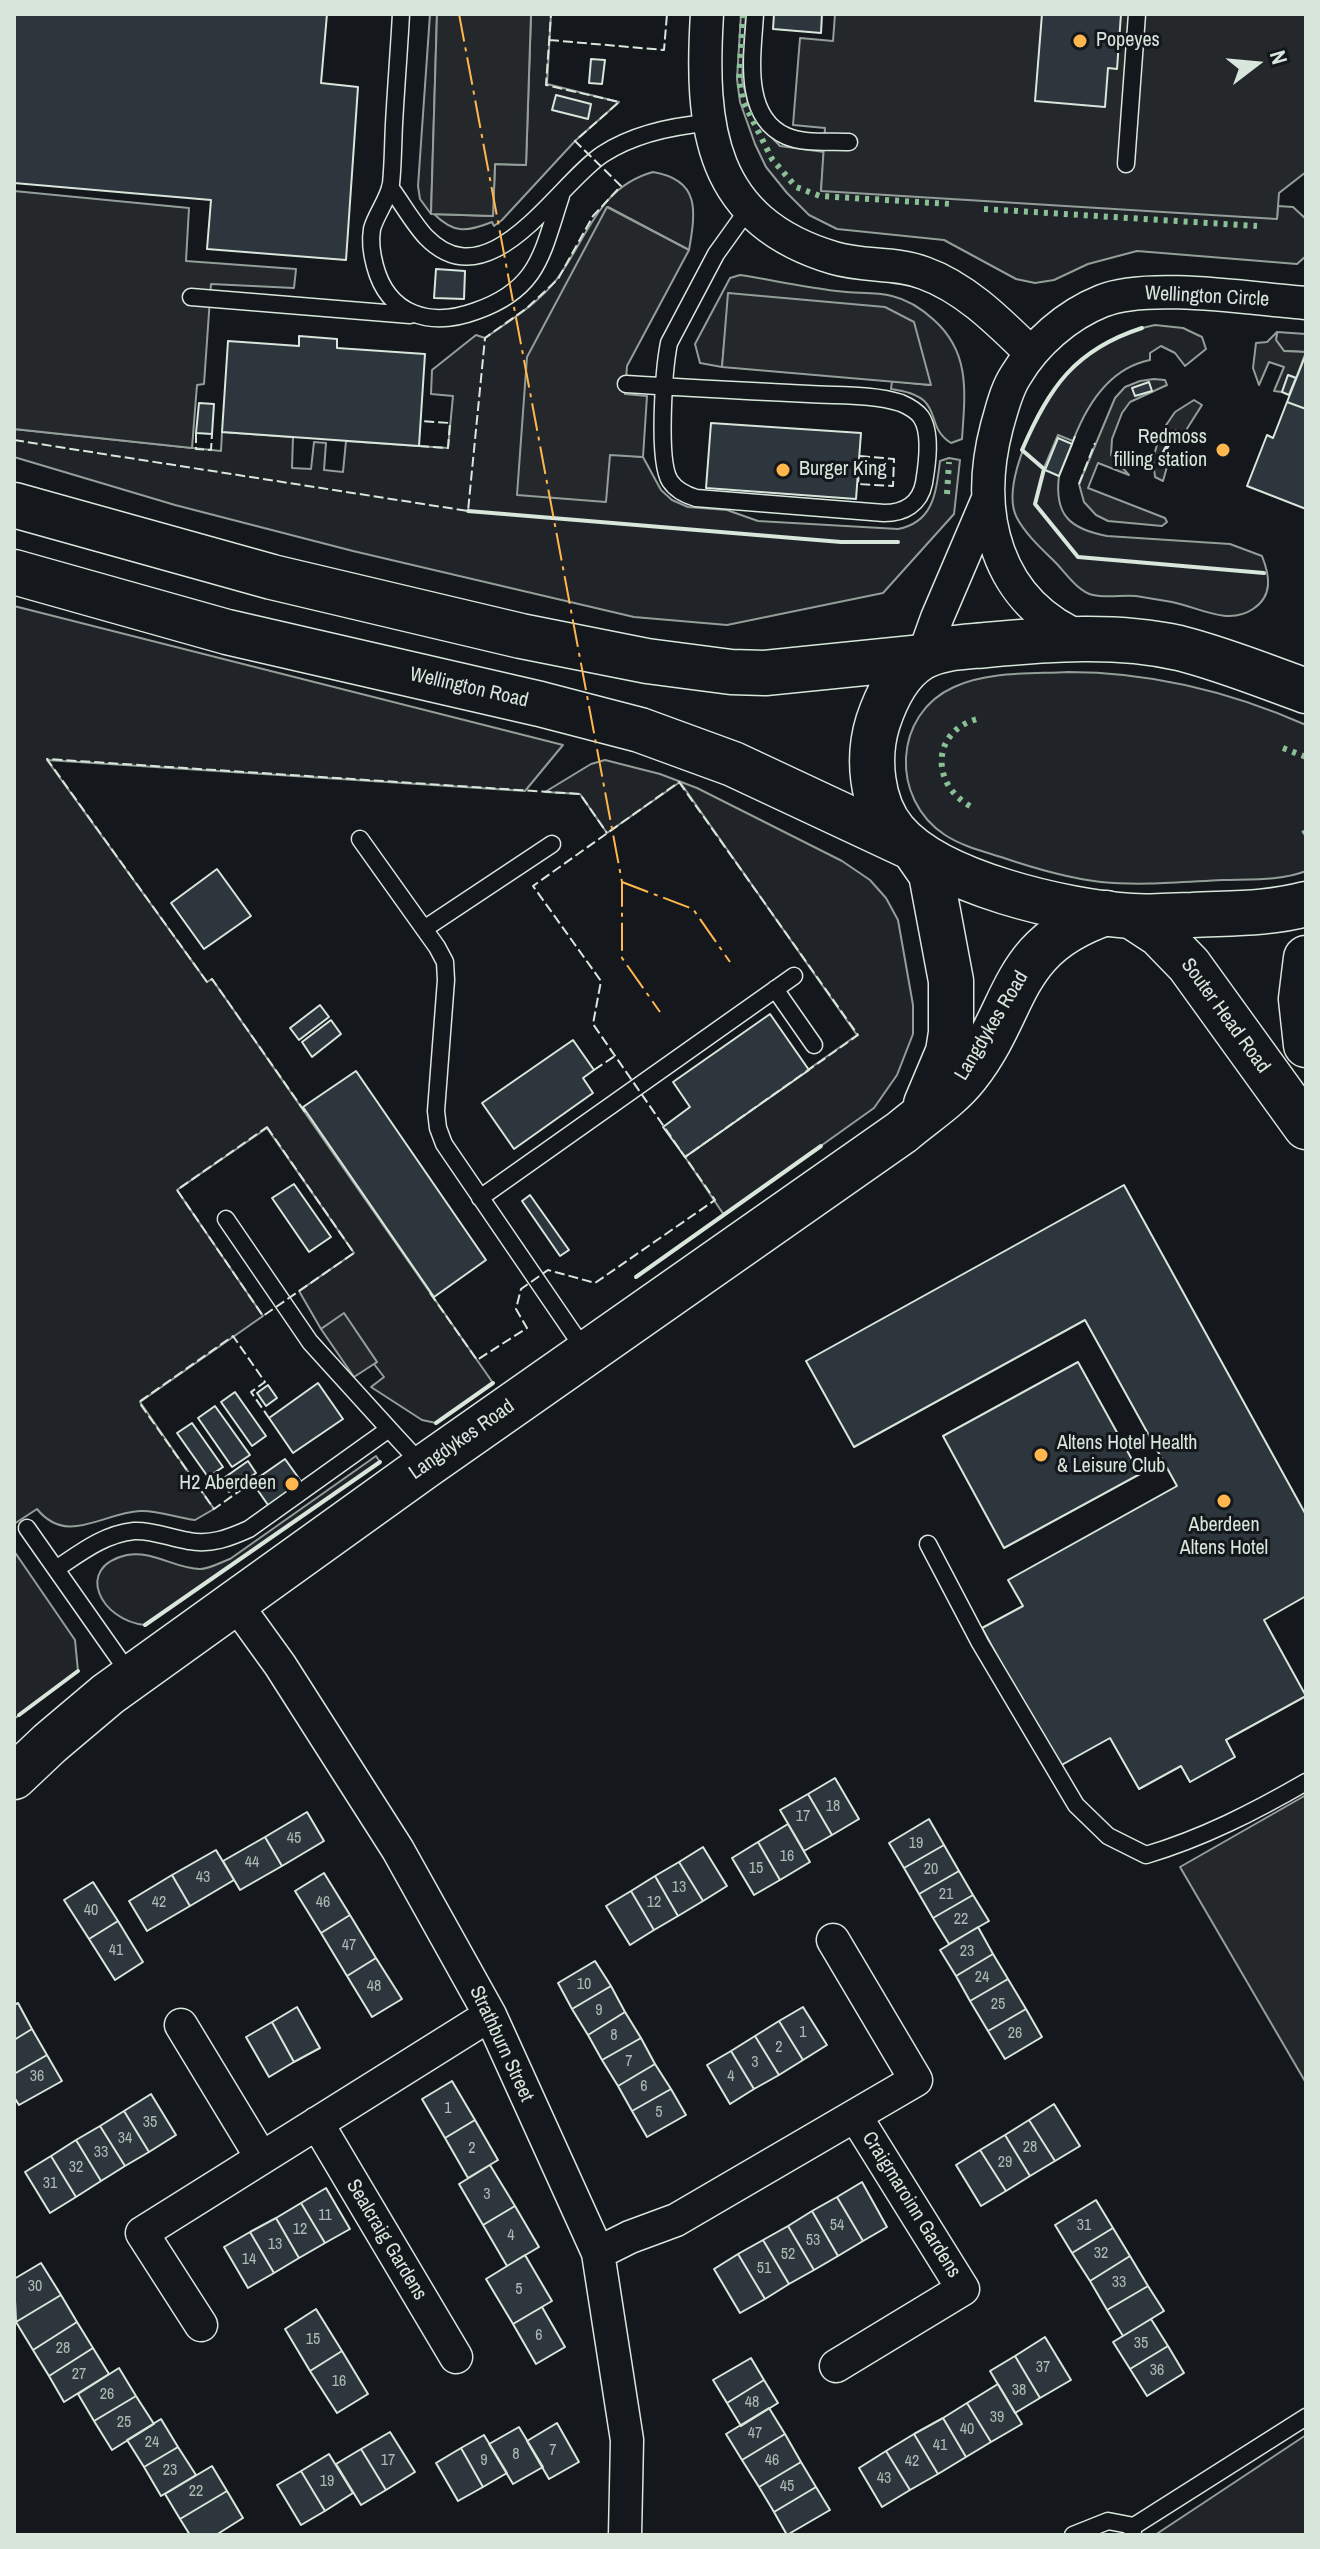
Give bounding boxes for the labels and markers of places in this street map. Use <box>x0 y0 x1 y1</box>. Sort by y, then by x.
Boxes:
place label: Popeyes <box>1096 29 1160 53</box>
marker: Popeyes <box>1071 32 1089 50</box>
place label: Redmoss filling station <box>1114 426 1207 473</box>
marker: Redmoss filling station <box>1214 441 1232 459</box>
place label: Burger King <box>799 458 887 482</box>
marker: Burger King <box>774 461 792 479</box>
place label: Altens Hotel Health & Leisure Club <box>1057 1432 1197 1479</box>
marker: Altens Hotel Health & Leisure Club <box>1032 1446 1050 1464</box>
place label: H2 Aberdeen <box>179 1472 276 1496</box>
marker: H2 Aberdeen <box>283 1475 301 1493</box>
marker: Aberdeen Altens Hotel <box>1215 1492 1233 1510</box>
place label: Aberdeen Altens Hotel <box>1180 1514 1268 1561</box>

